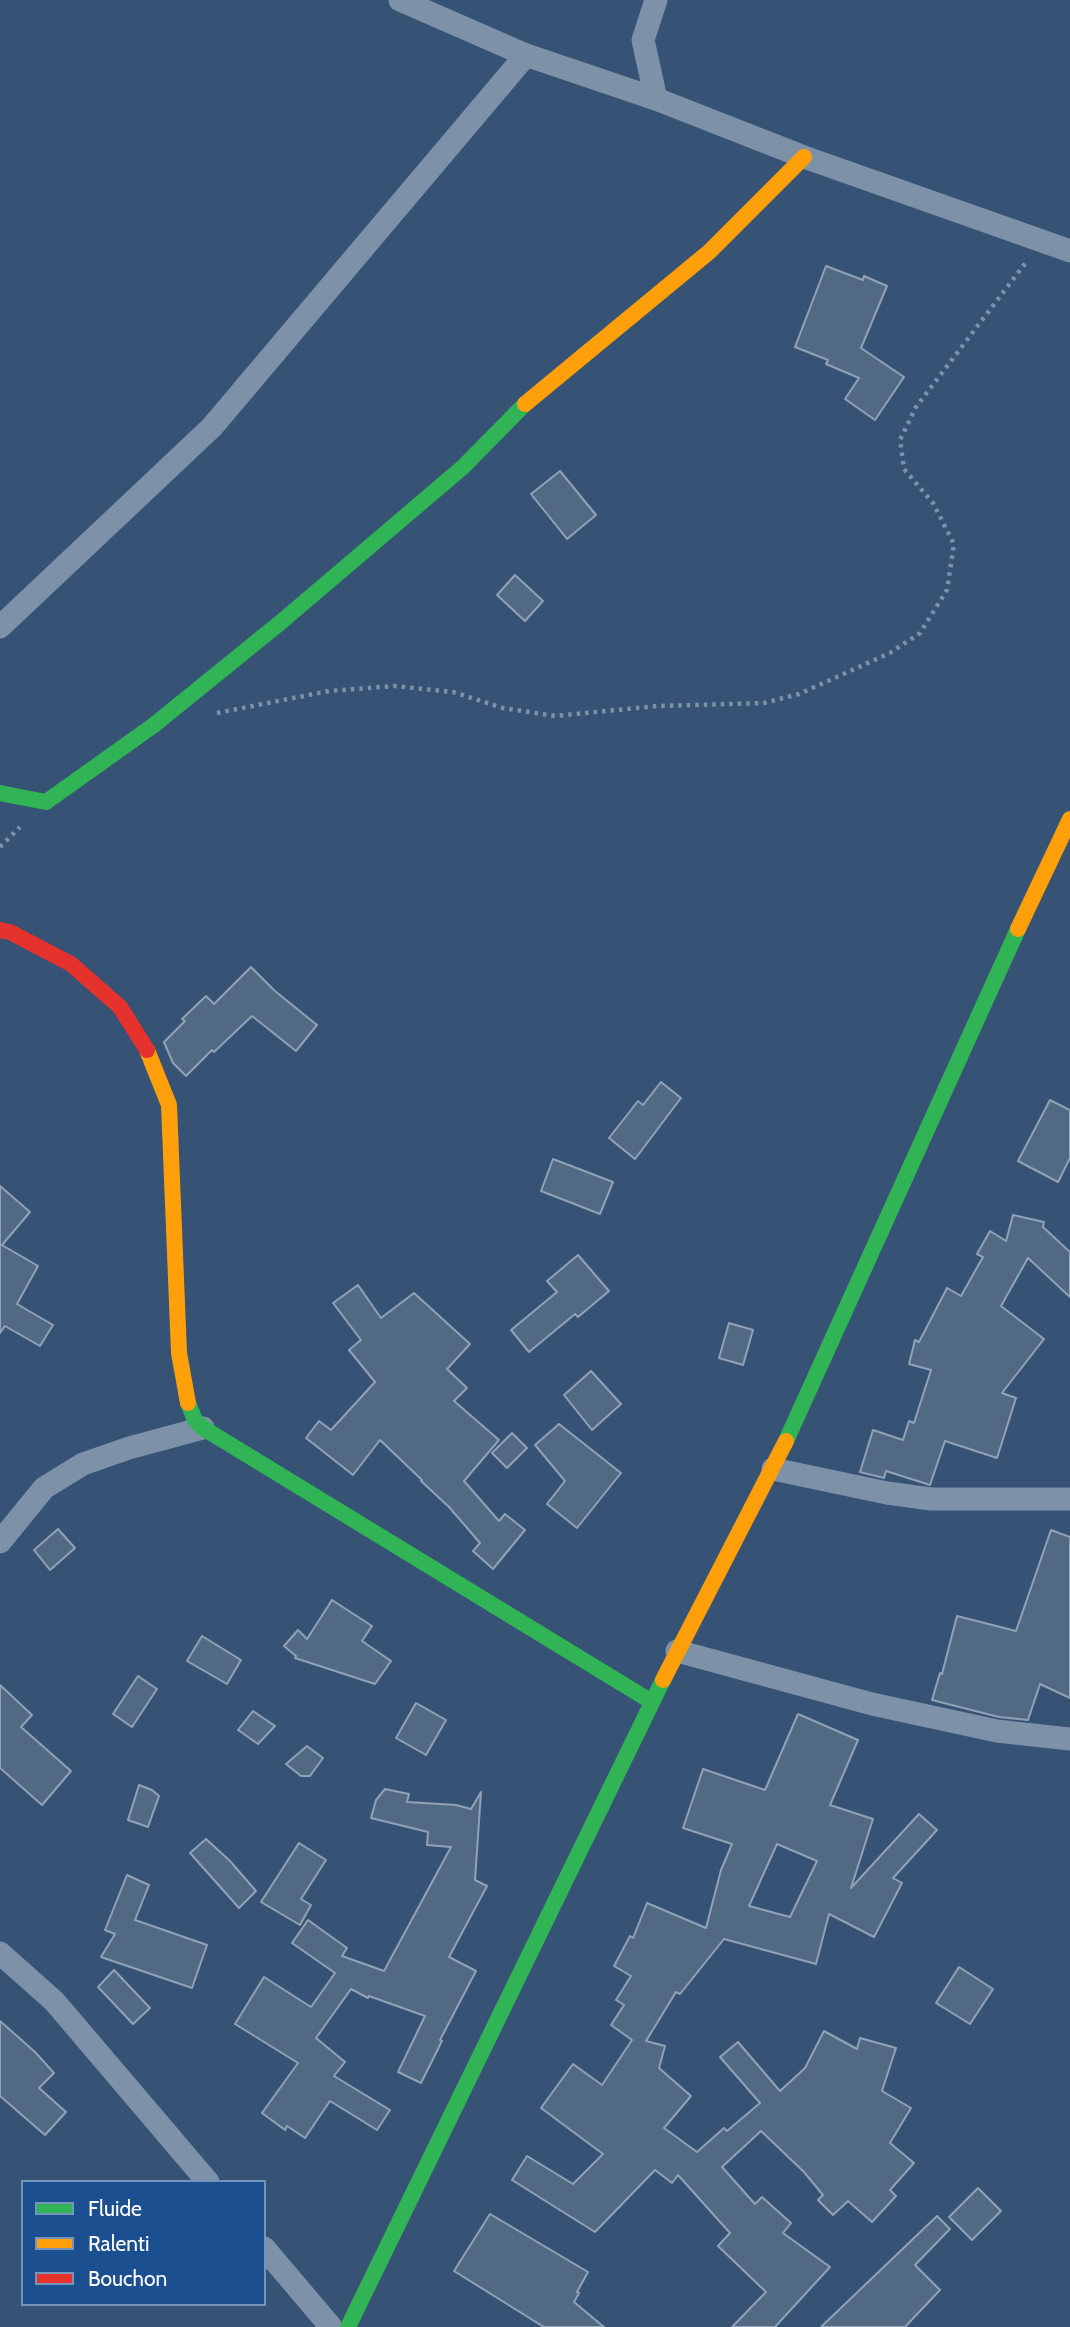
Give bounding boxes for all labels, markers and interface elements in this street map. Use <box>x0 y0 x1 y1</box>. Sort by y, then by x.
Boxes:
legend <box>21 2180 266 2306</box>
text: Fluide <box>88 2196 142 2221</box>
text: Ralenti <box>88 2231 149 2256</box>
text: Bouchon <box>88 2266 167 2291</box>

